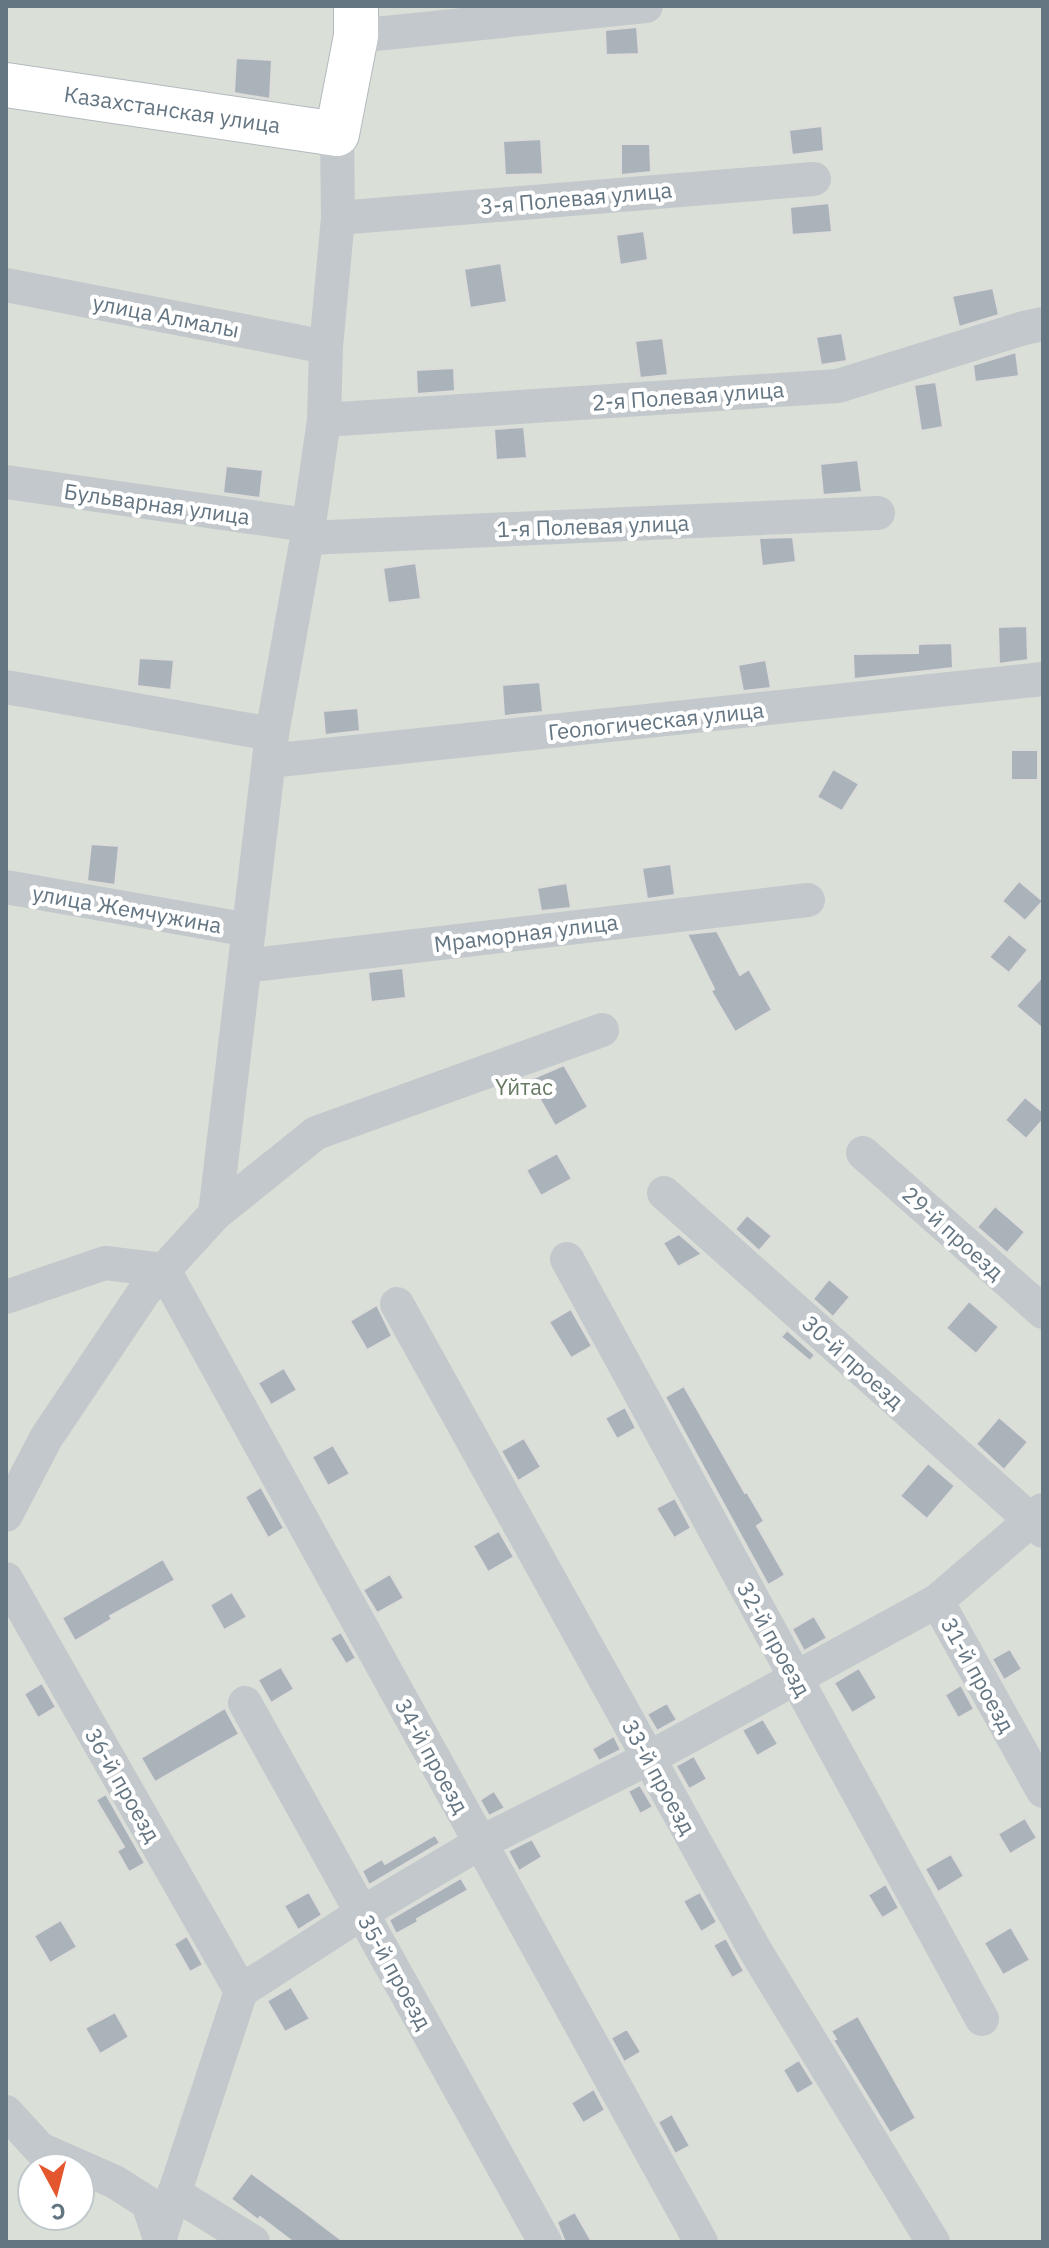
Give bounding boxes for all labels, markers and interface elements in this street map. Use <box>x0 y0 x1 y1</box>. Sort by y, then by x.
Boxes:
street label: Казахстанская улица <box>62 79 283 139</box>
street label: 3-я Полевая улица <box>479 175 673 220</box>
street label: улица Алмалы <box>90 287 242 344</box>
street label: 2-я Полевая улица <box>591 374 785 417</box>
street label: Бульварная улица <box>62 476 252 531</box>
street label: 1-я Полевая улица <box>496 508 690 543</box>
street label: Геологическая улица <box>547 695 766 746</box>
street label: улица Жемчужина <box>30 878 224 939</box>
street label: Мраморная улица <box>432 907 620 958</box>
park label: Үйтас <box>495 1072 553 1101</box>
street label: 29-й проезд <box>896 1179 1010 1286</box>
street label: 30-й проезд <box>796 1308 910 1415</box>
street label: 32-й проезд <box>731 1576 818 1701</box>
street label: 31-й проезд <box>935 1612 1022 1737</box>
street label: 34-й проезд <box>389 1693 476 1818</box>
street label: 33-й проезд <box>616 1714 703 1839</box>
street label: 36-й проезд <box>79 1722 168 1847</box>
street label: 35-й проезд <box>352 1909 439 2034</box>
north arrow <box>16 2152 96 2232</box>
text: С <box>50 2197 67 2228</box>

